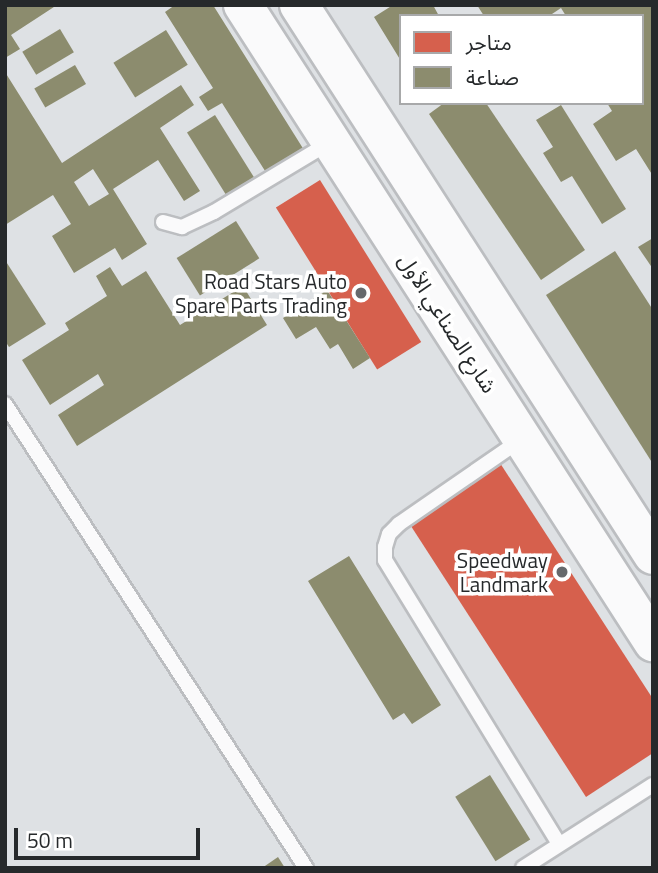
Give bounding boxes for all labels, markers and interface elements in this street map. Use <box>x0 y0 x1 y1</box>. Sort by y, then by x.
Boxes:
legend <box>399 14 644 105</box>
text: متاجر <box>466 26 512 58</box>
text: صناعة <box>466 61 519 93</box>
street label: شارع الصناعي الأول <box>394 249 502 397</box>
place label: Road Stars Auto Spare Parts Trading <box>175 268 347 318</box>
marker: Road Stars Auto Spare Parts Trading <box>353 285 369 301</box>
place label: Speedway Landmark <box>457 547 548 597</box>
marker: Speedway Landmark <box>554 564 570 580</box>
scale bar <box>18 814 203 858</box>
text: 50 m <box>27 824 73 856</box>

